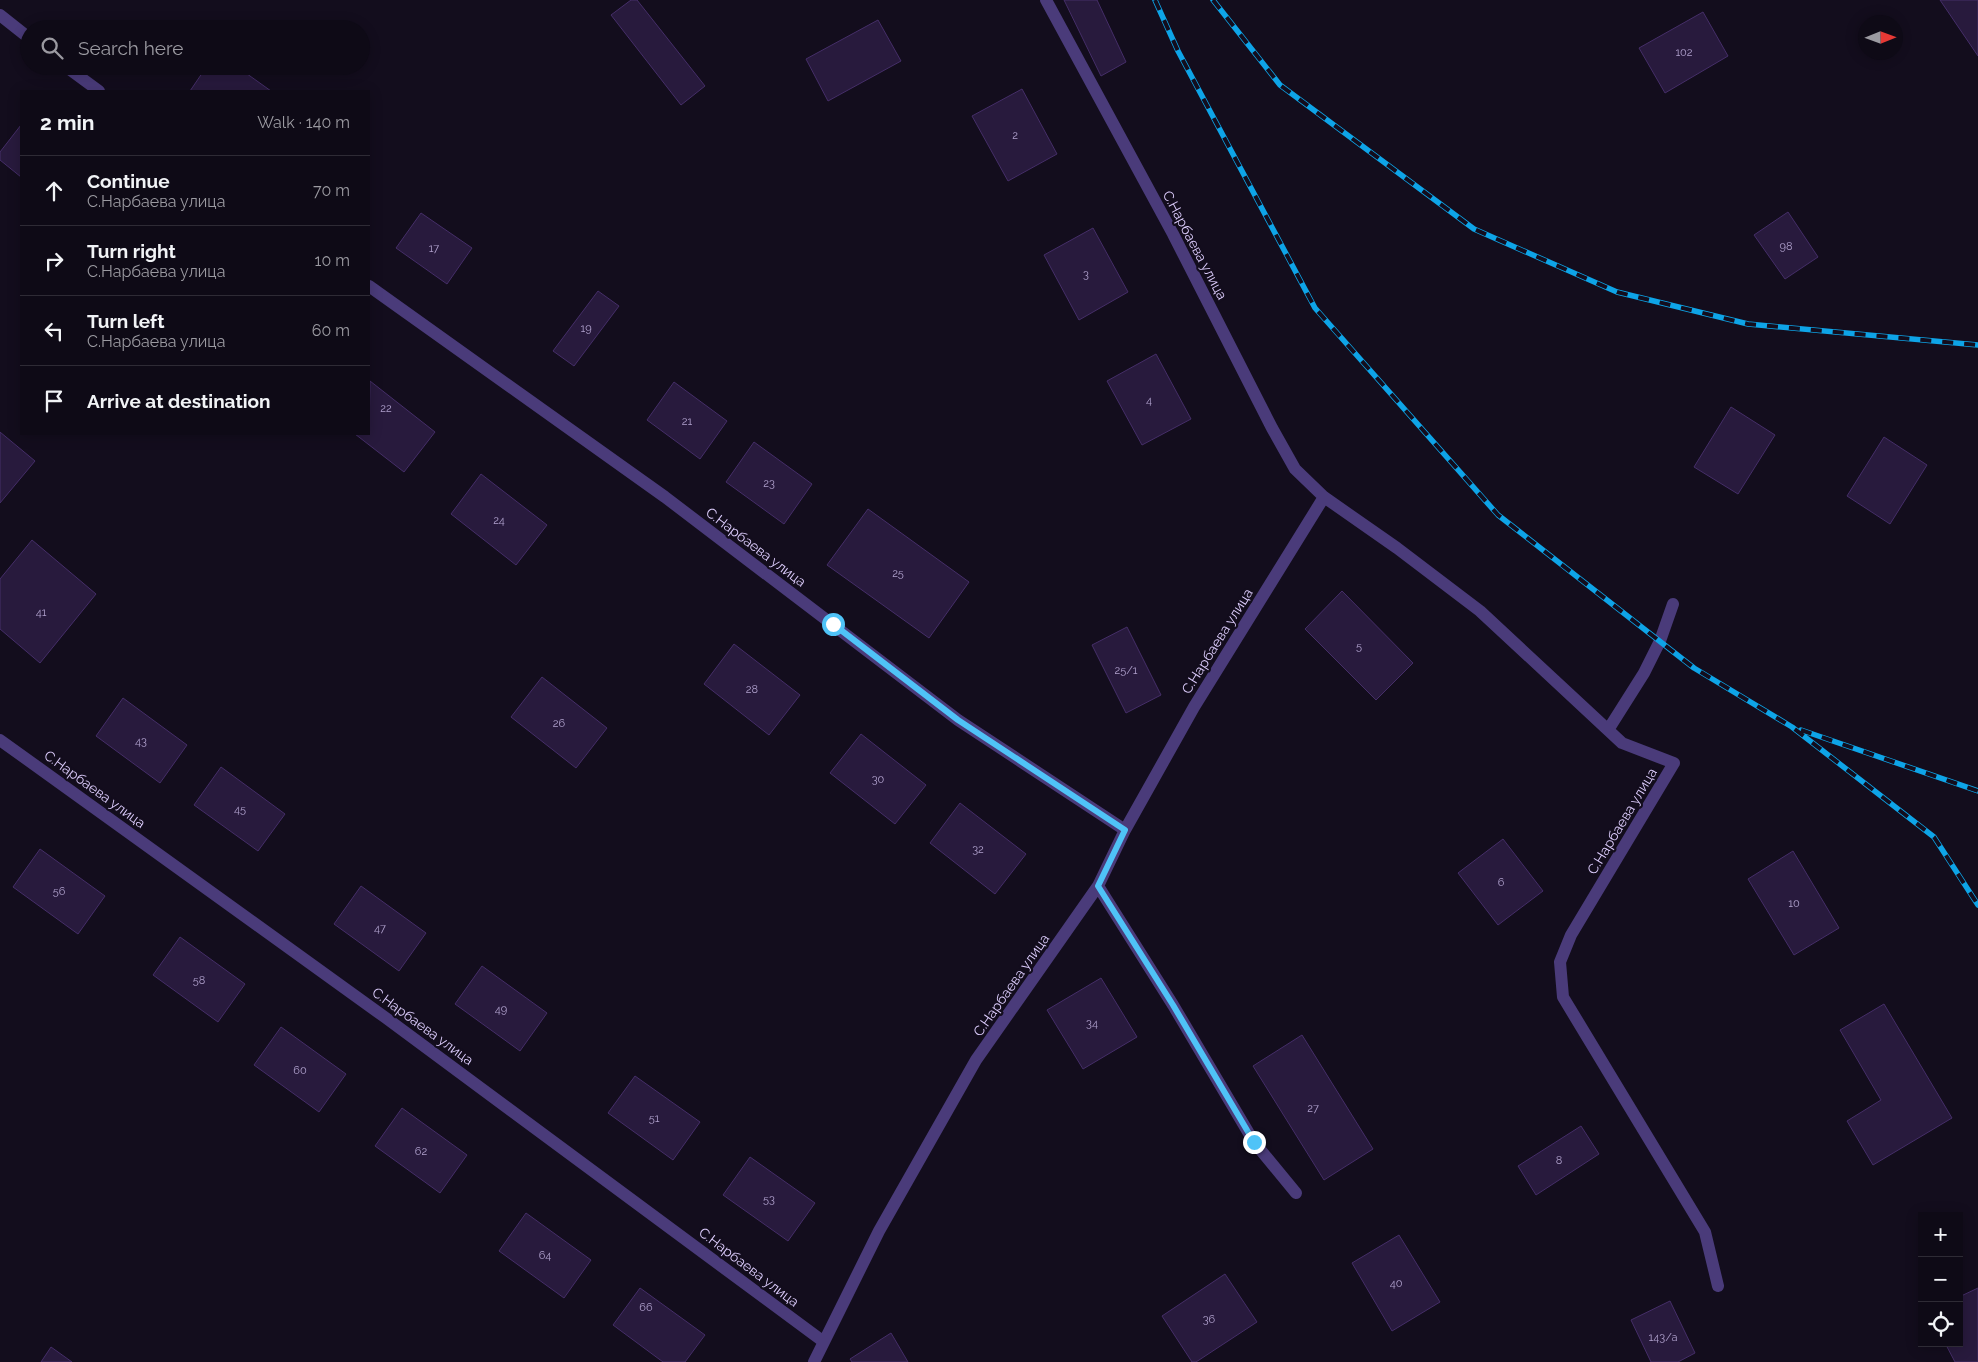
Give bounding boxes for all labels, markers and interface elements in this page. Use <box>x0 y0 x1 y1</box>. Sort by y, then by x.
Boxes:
north arrow <box>1858 15 1903 60</box>
search box <box>20 20 370 75</box>
icon: search <box>38 34 66 62</box>
text: Search here <box>78 37 184 59</box>
house number: 102 <box>1675 46 1693 59</box>
text: 2 min <box>40 110 94 135</box>
text: Walk · 140 m <box>257 113 350 132</box>
house number: 2 <box>1012 129 1018 142</box>
text: Continue <box>87 170 170 192</box>
icon: ahead <box>40 177 68 205</box>
text: 70 m <box>313 181 350 200</box>
street label: С.Нарбаева улица <box>1160 188 1230 302</box>
text: С.Нарбаева улица <box>87 192 225 211</box>
text: Turn right <box>87 240 176 262</box>
house number: 98 <box>1780 240 1792 253</box>
house number: 17 <box>429 242 439 255</box>
icon: right <box>40 247 68 275</box>
text: 10 m <box>315 251 350 270</box>
text: С.Нарбаева улица <box>87 262 225 281</box>
house number: 3 <box>1083 268 1089 281</box>
text: Turn left <box>87 310 164 332</box>
icon: left <box>40 317 68 345</box>
text: 60 m <box>312 321 350 340</box>
house number: 19 <box>580 322 592 335</box>
text: С.Нарбаева улица <box>87 332 225 351</box>
icon: arrive <box>40 387 68 415</box>
text: Arrive at destination <box>87 390 271 412</box>
house number: 4 <box>1146 394 1152 407</box>
house number: 22 <box>380 402 392 415</box>
house number: 21 <box>682 415 693 428</box>
house number: 23 <box>763 477 775 490</box>
street label: С.Нарбаева улица <box>703 504 809 590</box>
house number: 24 <box>493 514 505 527</box>
house number: 25 <box>892 567 904 580</box>
street label: С.Нарбаева улица <box>1178 585 1256 697</box>
house number: 41 <box>36 606 47 619</box>
route start <box>822 613 845 636</box>
house number: 5 <box>1356 640 1362 653</box>
house number: 25/1 <box>1115 664 1138 677</box>
house number: 28 <box>746 683 758 696</box>
house number: 26 <box>553 717 566 730</box>
house number: 43 <box>135 735 147 748</box>
street label: С.Нарбаева улица <box>41 747 149 831</box>
street label: С.Нарбаева улица <box>1584 765 1660 877</box>
house number: 30 <box>872 773 885 786</box>
house number: 45 <box>234 803 246 816</box>
house number: 32 <box>972 843 984 856</box>
house number: 6 <box>1498 876 1505 889</box>
house number: 56 <box>53 885 66 898</box>
house number: 10 <box>1788 897 1800 910</box>
house number: 47 <box>374 922 386 935</box>
street label: С.Нарбаева улица <box>970 931 1052 1039</box>
house number: 58 <box>193 974 205 987</box>
street label: С.Нарбаева улица <box>369 984 477 1068</box>
house number: 49 <box>495 1003 507 1016</box>
house number: 34 <box>1086 1017 1098 1030</box>
house number: 60 <box>293 1064 307 1077</box>
house number: 27 <box>1307 1102 1319 1115</box>
house number: 51 <box>649 1112 660 1125</box>
route end <box>1243 1131 1266 1154</box>
house number: 62 <box>415 1145 427 1158</box>
house number: 8 <box>1556 1154 1562 1167</box>
house number: 53 <box>763 1193 775 1206</box>
map controls <box>1918 1212 1963 1347</box>
button: + <box>1918 1212 1963 1257</box>
street label: С.Нарбаева улица <box>696 1224 802 1310</box>
house number: 64 <box>539 1249 551 1262</box>
button: − <box>1918 1257 1963 1302</box>
house number: 40 <box>1390 1277 1403 1290</box>
house number: 66 <box>639 1301 653 1314</box>
button: locate <box>1918 1302 1963 1347</box>
house number: 36 <box>1203 1313 1216 1326</box>
house number: 143/а <box>1649 1331 1677 1344</box>

